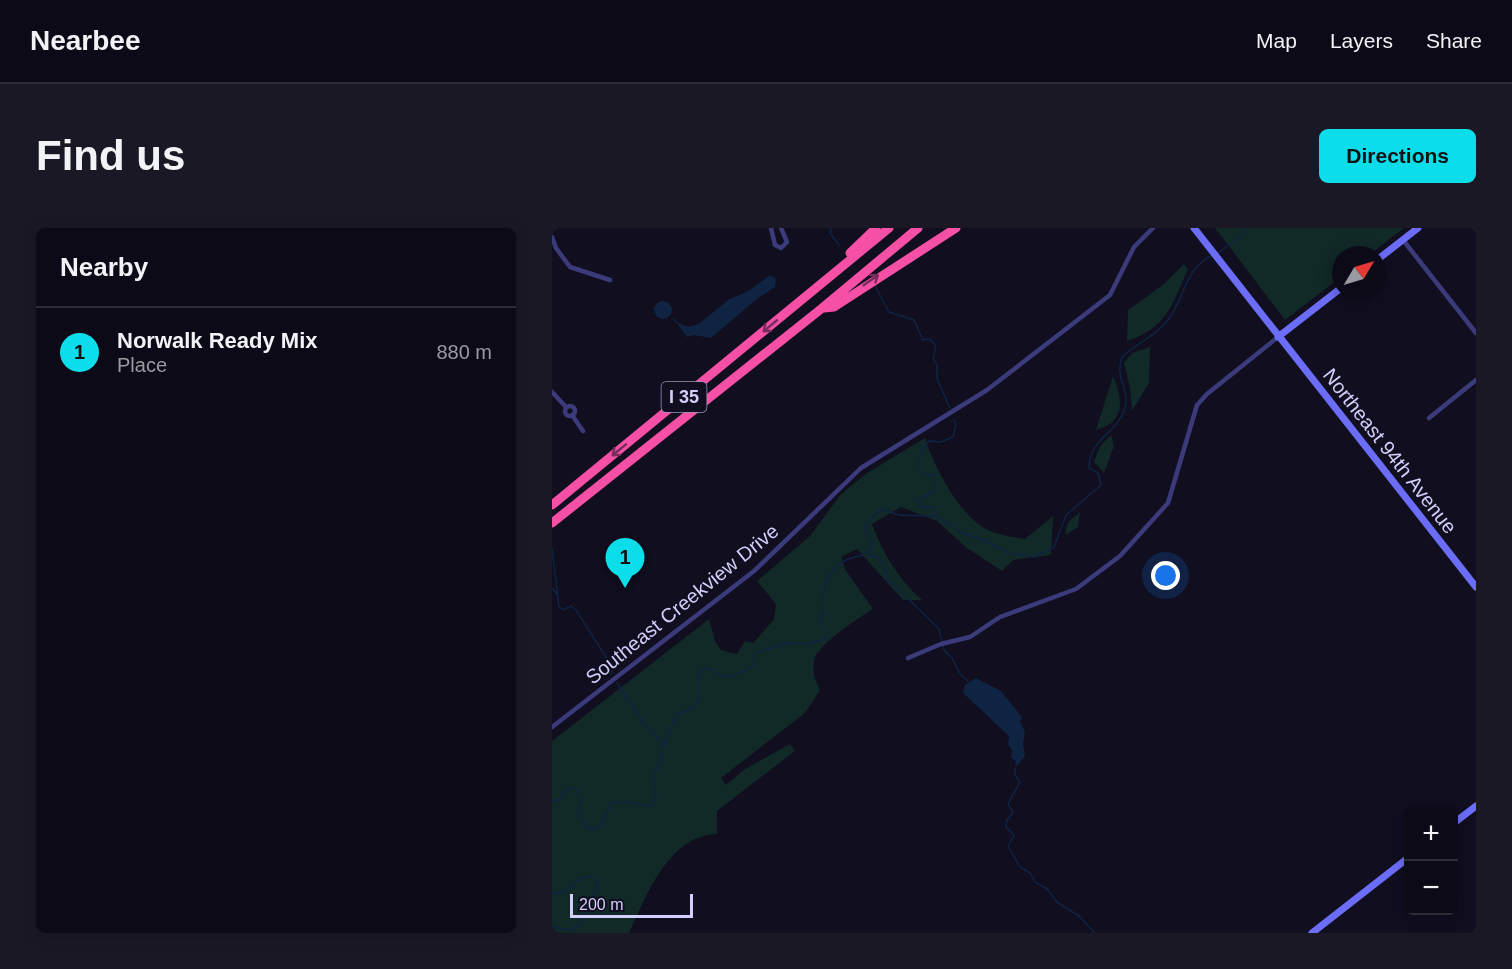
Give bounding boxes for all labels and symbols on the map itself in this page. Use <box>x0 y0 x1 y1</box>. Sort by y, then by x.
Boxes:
north arrow <box>1332 246 1386 300</box>
one-way arrow <box>863 274 879 286</box>
one-way arrow <box>762 320 778 333</box>
street label: Northeast 94th Avenue <box>1319 364 1461 538</box>
road number: I 35 <box>662 382 706 412</box>
one-way arrow <box>611 444 627 457</box>
street label: Southeast Creekview Drive <box>581 520 783 688</box>
pin: 1 <box>606 538 644 588</box>
your location <box>1151 561 1180 590</box>
scale bar <box>570 891 693 918</box>

